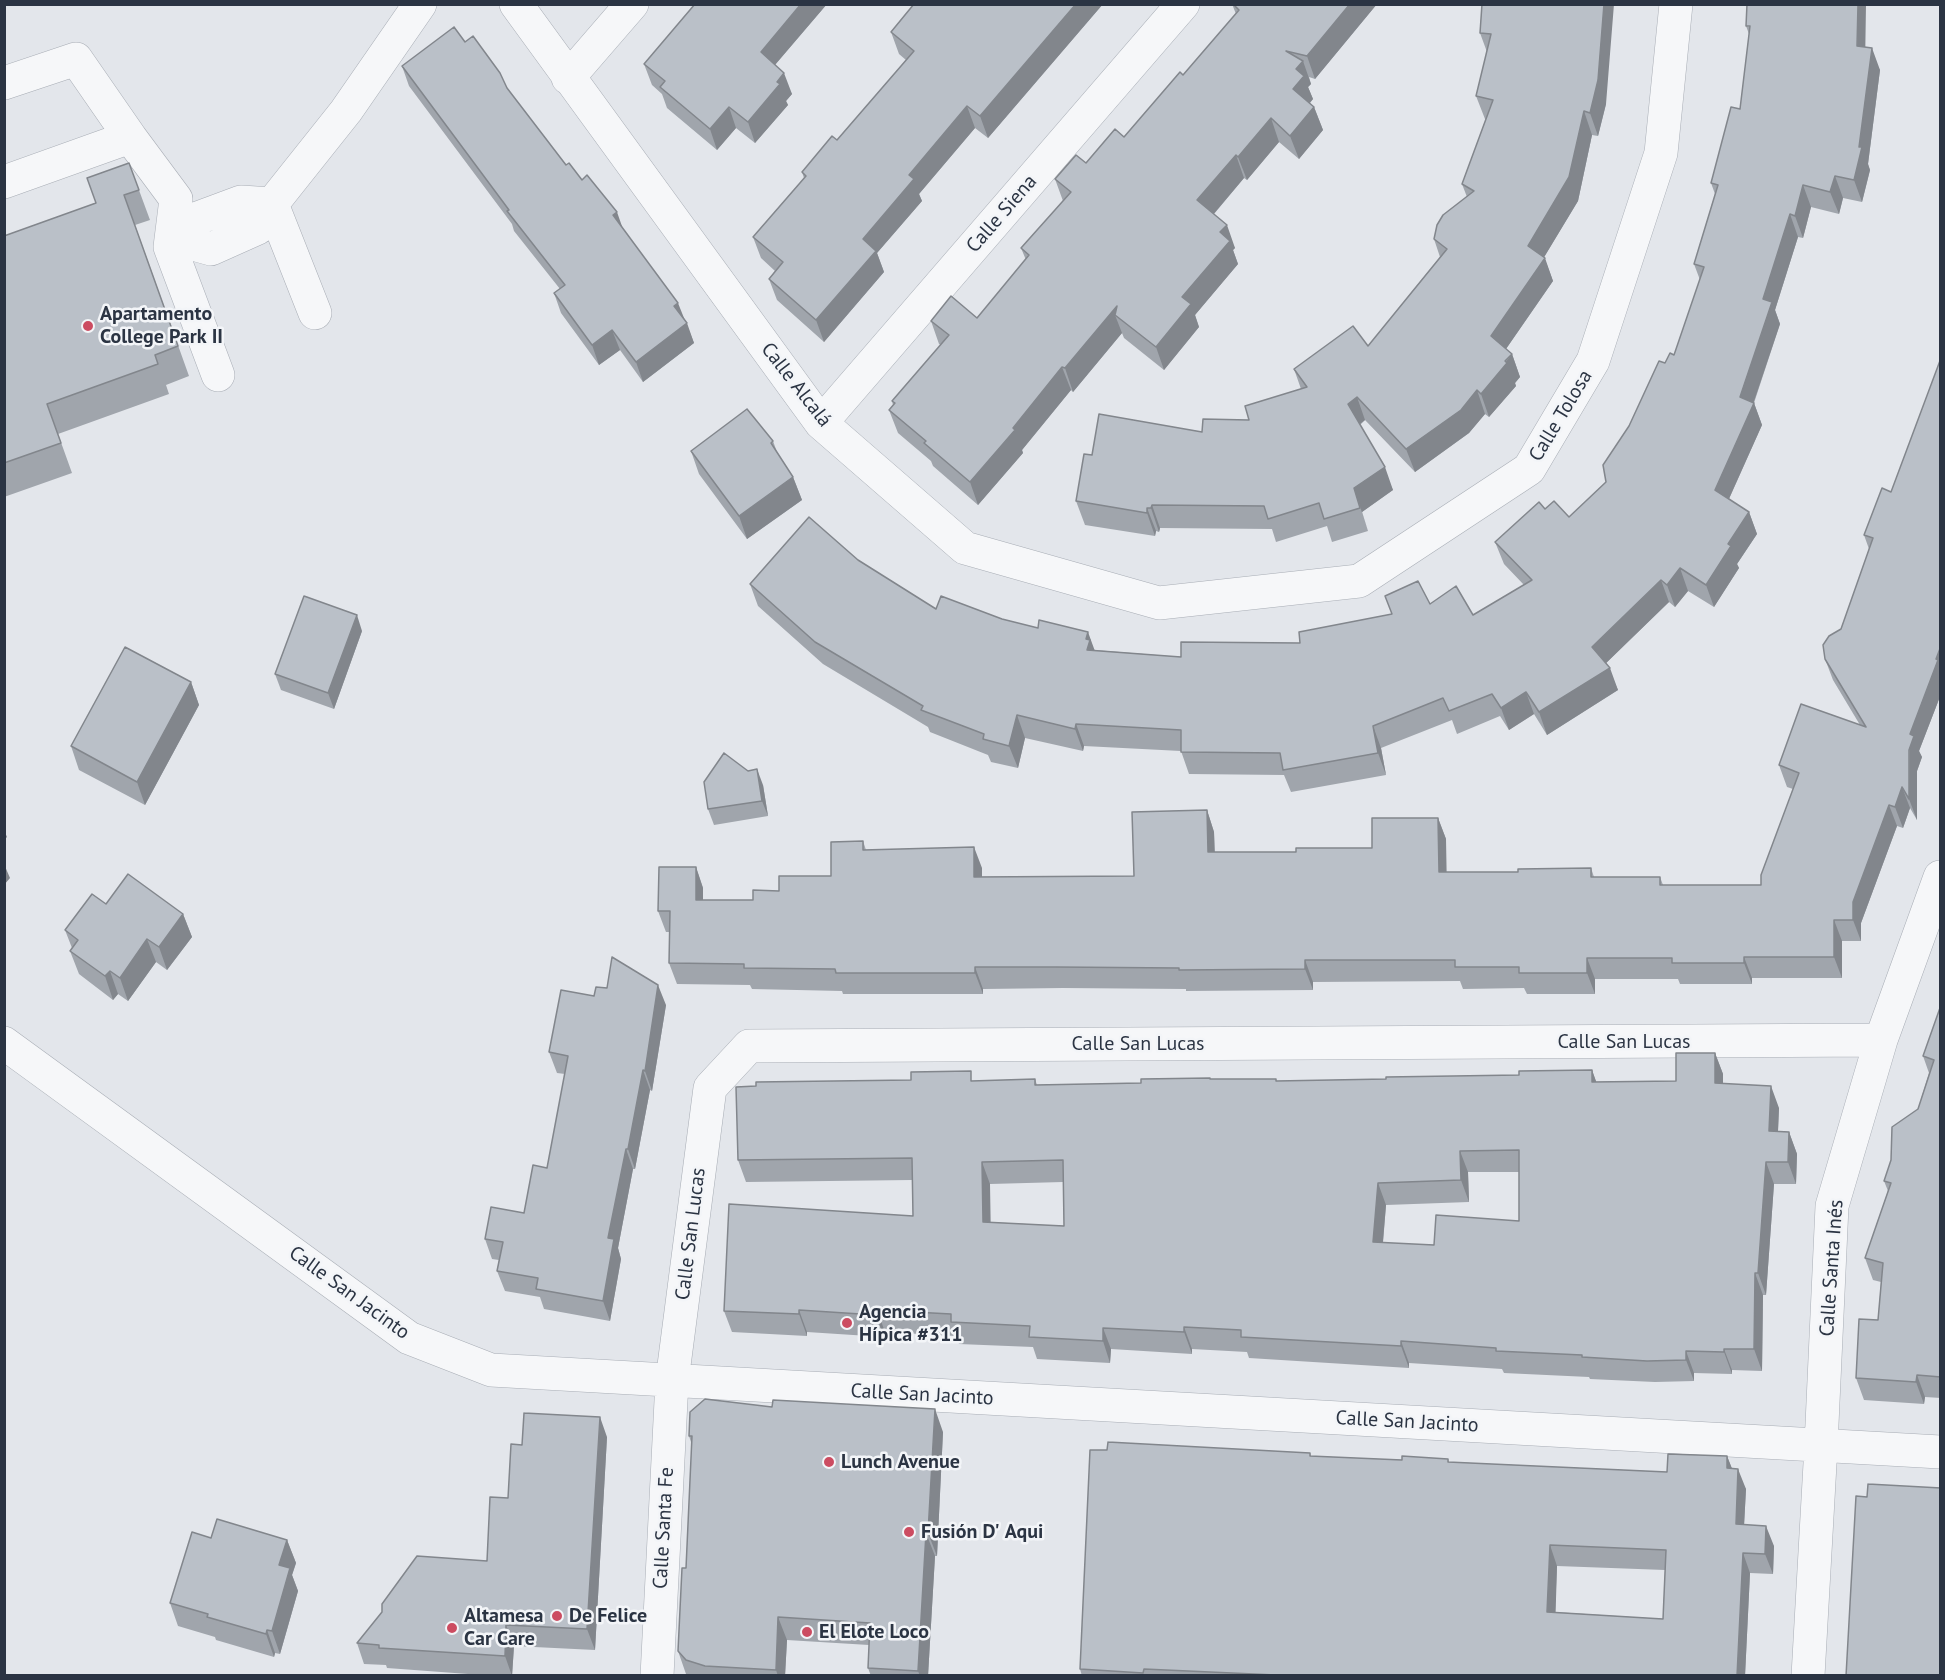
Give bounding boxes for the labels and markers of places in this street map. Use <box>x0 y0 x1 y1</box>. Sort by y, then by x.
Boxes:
place label: Apartamento College Park II <box>100 302 223 349</box>
marker: Apartamento College Park II <box>81 319 95 333</box>
place label: Agencia Hípica #311 <box>859 1300 963 1347</box>
marker: Agencia Hípica #311 <box>840 1316 854 1330</box>
place label: Lunch Avenue <box>841 1450 960 1474</box>
marker: Lunch Avenue <box>822 1455 836 1469</box>
place label: Fusión D' Aqui <box>921 1520 1043 1544</box>
marker: Fusión D' Aqui <box>902 1525 916 1539</box>
place label: Altamesa Car Care <box>464 1604 543 1651</box>
place label: De Felice <box>569 1604 647 1628</box>
marker: De Felice <box>550 1609 564 1623</box>
place label: El Elote Loco <box>819 1620 929 1644</box>
marker: Altamesa Car Care <box>445 1621 459 1635</box>
marker: El Elote Loco <box>800 1625 814 1639</box>

